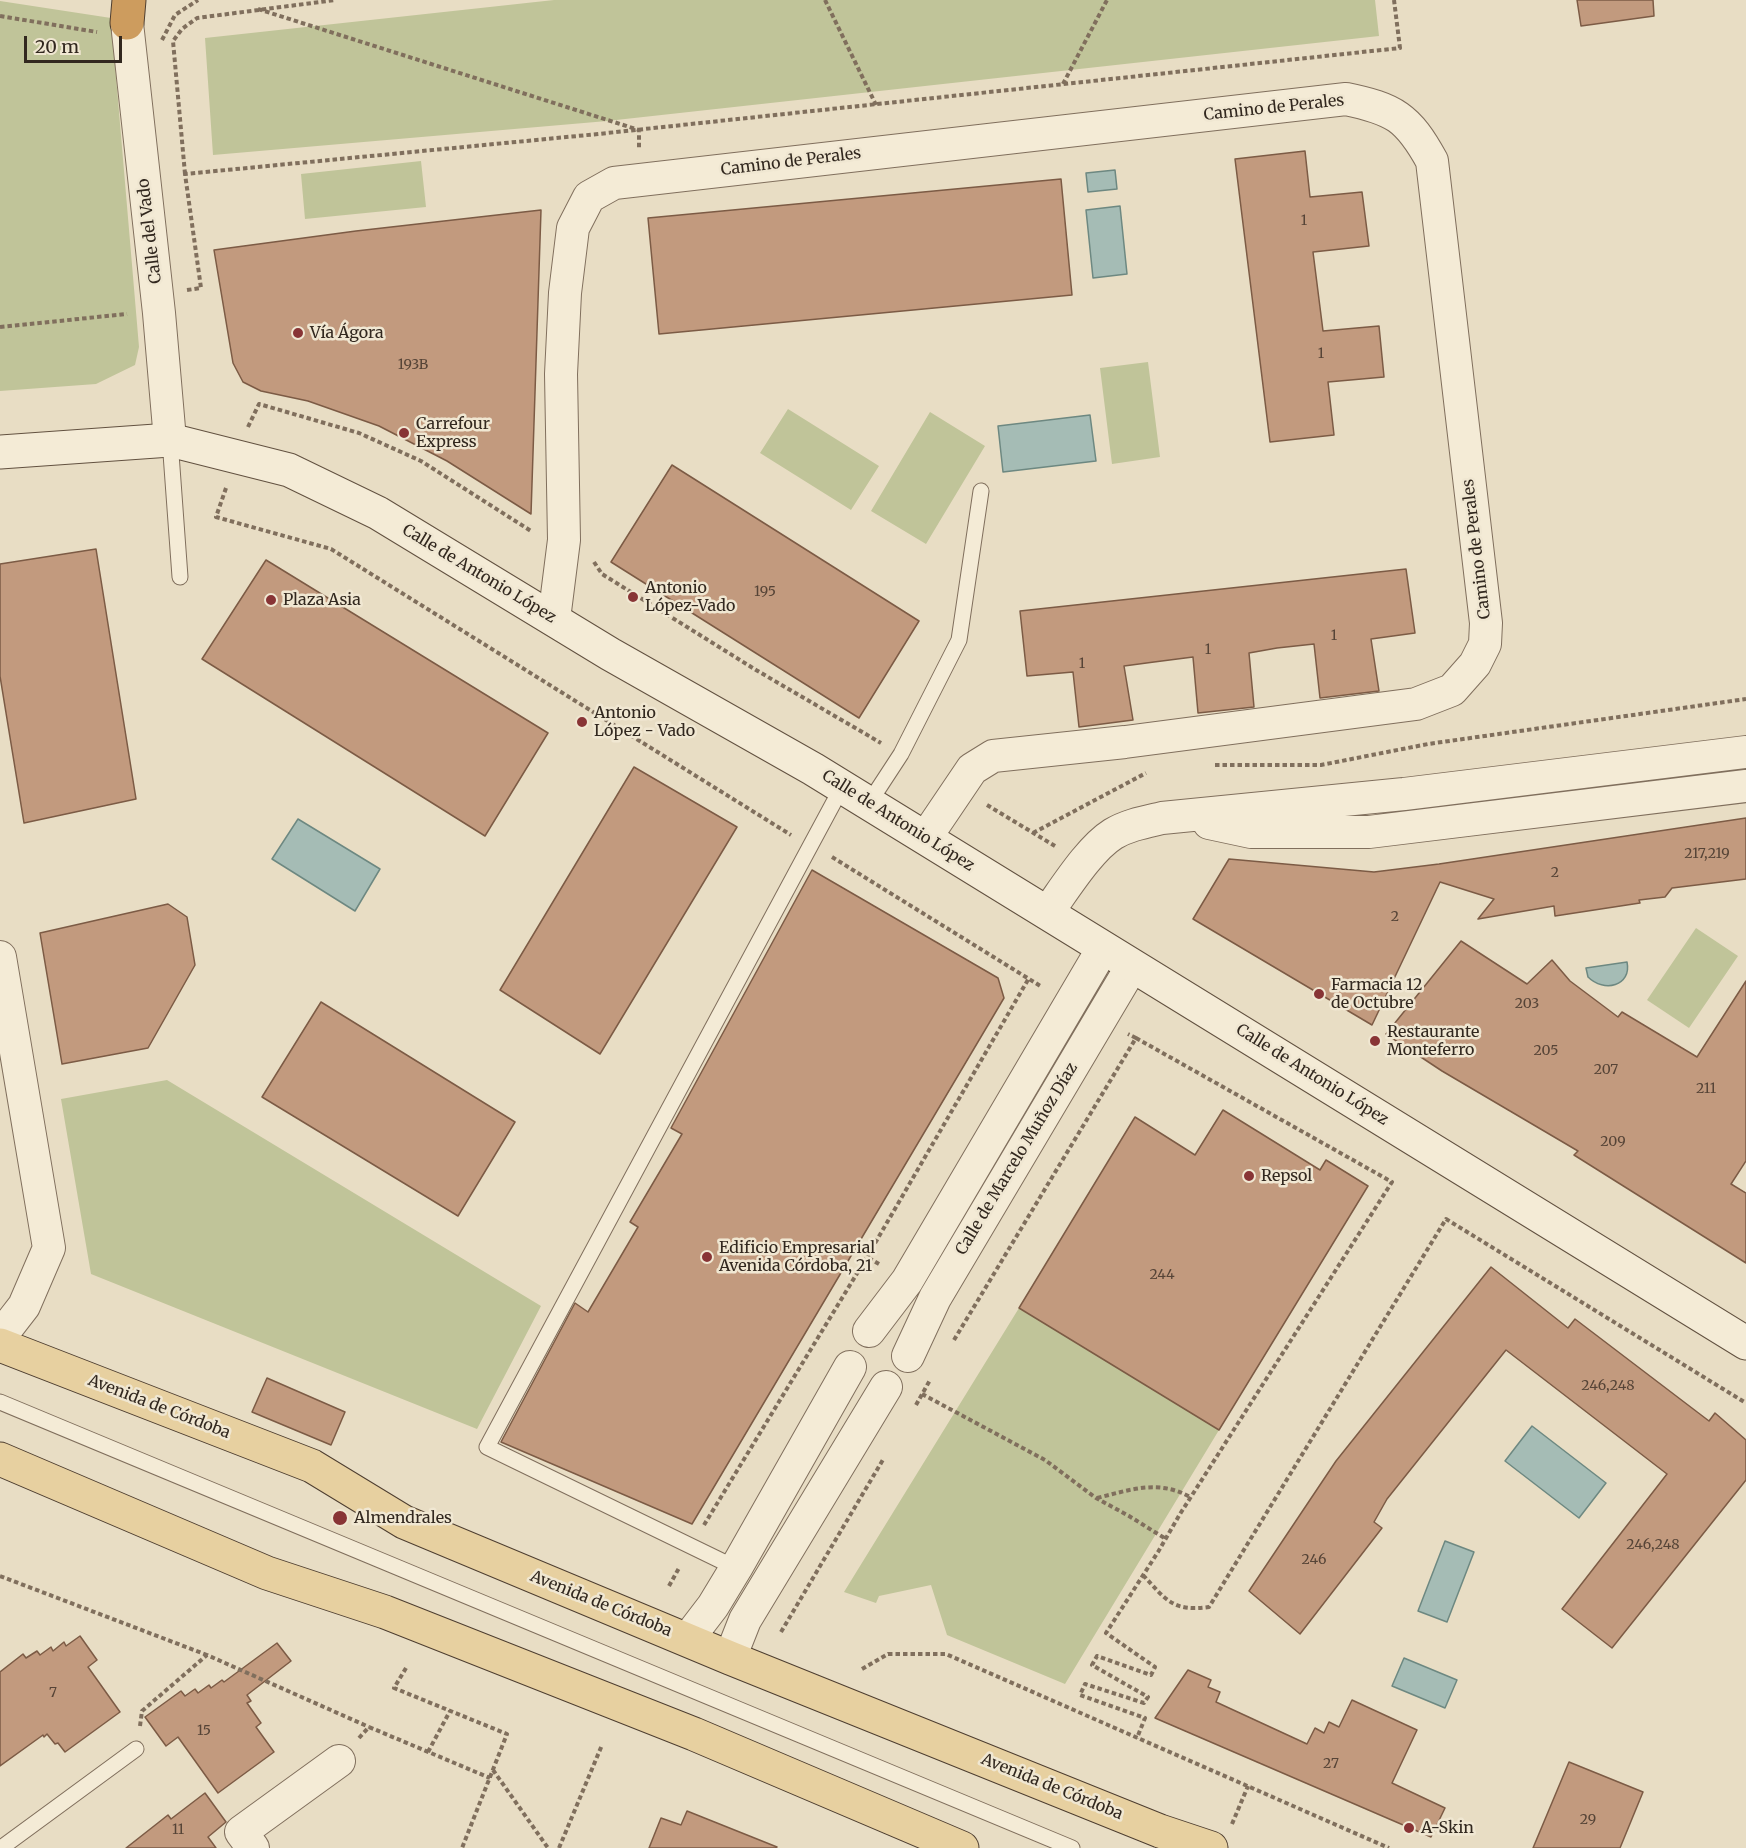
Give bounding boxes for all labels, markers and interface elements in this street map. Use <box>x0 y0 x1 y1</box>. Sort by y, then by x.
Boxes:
scale bar <box>27 24 124 62</box>
text: 20 m <box>35 35 79 58</box>
street label: Camino de Perales <box>1203 91 1345 125</box>
street label: Camino de Perales <box>720 144 862 180</box>
street label: Calle del Vado <box>134 177 166 285</box>
house number: 1 <box>1301 213 1307 229</box>
place label: Vía Ágora <box>310 323 384 343</box>
marker: Vía Ágora <box>291 326 305 340</box>
house number: 1 <box>1318 346 1324 362</box>
house number: 193B <box>398 357 428 373</box>
place label: Carrefour Express <box>416 414 490 452</box>
marker: Carrefour Express <box>397 426 411 440</box>
street label: Camino de Perales <box>1459 478 1495 620</box>
street label: Calle de Antonio López <box>399 521 559 627</box>
place label: Antonio López-Vado <box>645 578 735 616</box>
house number: 195 <box>754 584 776 600</box>
place label: Plaza Asia <box>283 590 361 610</box>
marker: Antonio López-Vado <box>626 590 640 604</box>
marker: Plaza Asia <box>264 593 278 607</box>
house number: 1 <box>1331 628 1337 644</box>
house number: 1 <box>1205 642 1211 658</box>
house number: 1 <box>1079 656 1085 672</box>
place label: Antonio López - Vado <box>594 703 695 741</box>
marker: Antonio López - Vado <box>575 715 589 729</box>
street label: Calle de Antonio López <box>818 766 978 876</box>
house number: 217,219 <box>1684 846 1730 862</box>
house number: 2 <box>1551 865 1559 881</box>
house number: 2 <box>1391 909 1399 925</box>
place label: Farmacia 12 de Octubre <box>1331 975 1423 1013</box>
marker: Farmacia 12 de Octubre <box>1312 987 1326 1001</box>
house number: 203 <box>1515 996 1539 1012</box>
street label: Calle de Antonio López <box>1232 1020 1392 1130</box>
place label: Restaurante Monteferro <box>1387 1022 1479 1060</box>
marker: Restaurante Monteferro <box>1368 1034 1382 1048</box>
house number: 205 <box>1534 1043 1558 1059</box>
street label: Calle de Marcelo Muñoz Díaz <box>952 1059 1082 1259</box>
house number: 207 <box>1594 1062 1618 1078</box>
house number: 211 <box>1696 1081 1716 1097</box>
house number: 209 <box>1600 1134 1626 1150</box>
place label: Repsol <box>1261 1166 1312 1186</box>
marker: Repsol <box>1242 1169 1256 1183</box>
place label: Edificio Empresarial Avenida Córdoba, 21 <box>719 1238 875 1276</box>
marker: Edificio Empresarial Avenida Córdoba, 21 <box>700 1250 714 1264</box>
house number: 244 <box>1149 1267 1175 1283</box>
street label: Avenida de Córdoba <box>85 1371 233 1443</box>
house number: 246,248 <box>1581 1378 1635 1394</box>
place label: Almendrales <box>354 1508 452 1528</box>
marker: Almendrales <box>331 1509 349 1527</box>
house number: 246,248 <box>1626 1537 1680 1553</box>
house number: 246 <box>1302 1552 1326 1568</box>
street label: Avenida de Córdoba <box>527 1567 675 1641</box>
house number: 7 <box>49 1685 57 1701</box>
house number: 15 <box>197 1723 211 1739</box>
street label: Avenida de Córdoba <box>978 1750 1126 1824</box>
house number: 27 <box>1323 1756 1339 1772</box>
house number: 29 <box>1580 1812 1596 1828</box>
place label: A-Skin <box>1421 1818 1474 1838</box>
marker: A-Skin <box>1402 1821 1416 1835</box>
house number: 11 <box>172 1822 184 1838</box>

